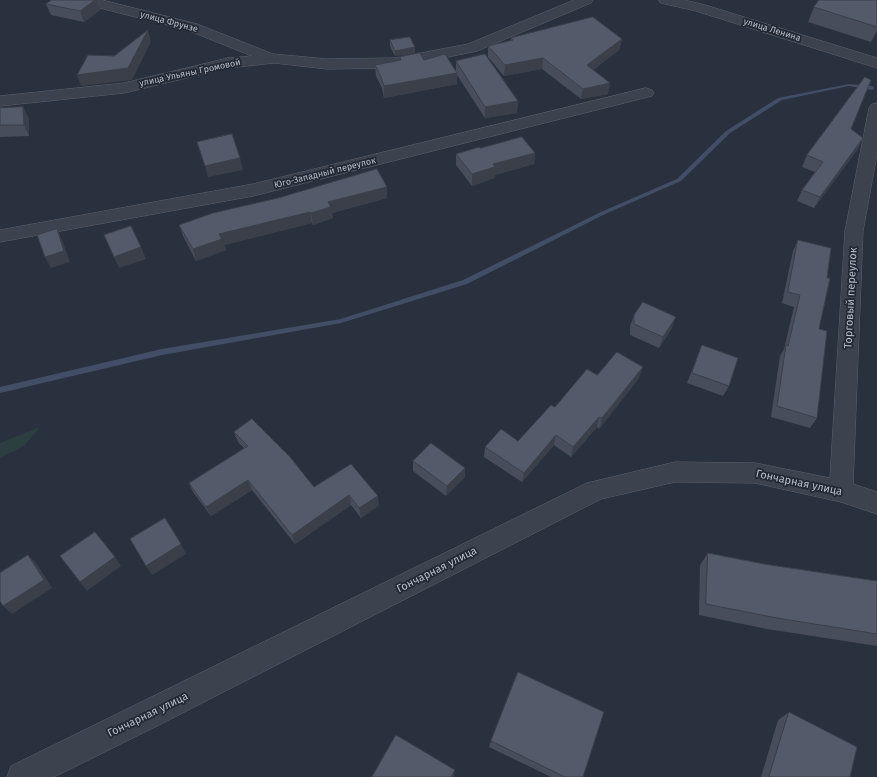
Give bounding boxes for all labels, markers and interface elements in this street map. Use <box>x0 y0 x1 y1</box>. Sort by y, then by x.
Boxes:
street label: улица Фрунзе <box>139 9 199 35</box>
street label: улица Ленина <box>742 16 802 44</box>
street label: улица Ульяны Громовой <box>138 57 242 89</box>
street label: Юго-Западный переулок <box>273 155 377 191</box>
street label: Торговый переулок <box>842 247 860 349</box>
street label: Гончарная улица <box>755 467 843 499</box>
street label: Гончарная улица <box>395 544 479 596</box>
street label: Гончарная улица <box>105 690 191 740</box>

